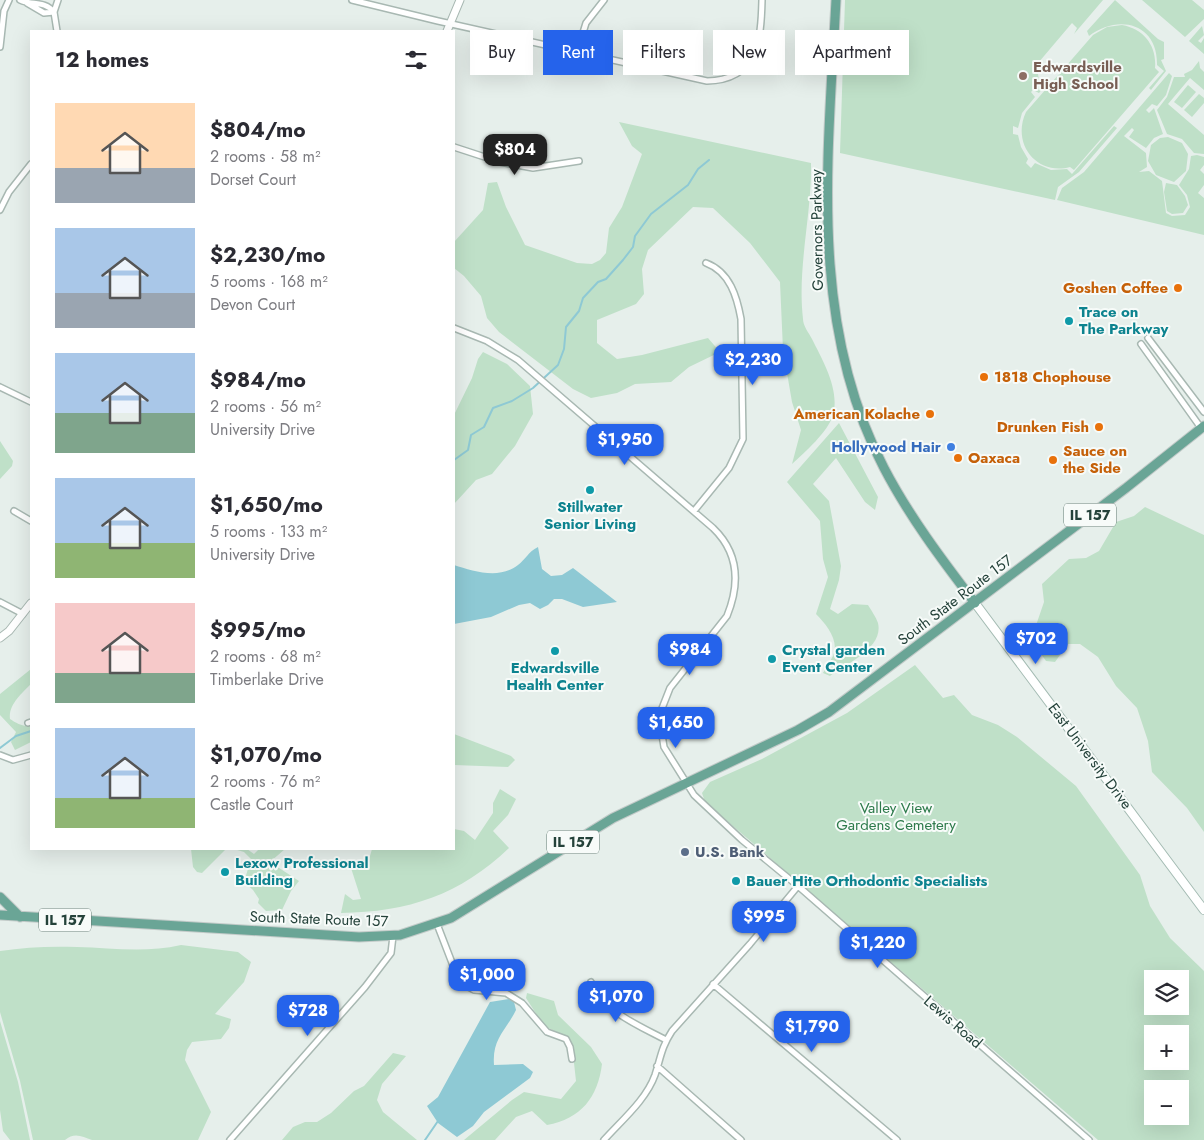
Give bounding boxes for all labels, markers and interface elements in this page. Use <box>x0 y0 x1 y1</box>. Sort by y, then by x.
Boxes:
chip: Buy <box>470 30 533 75</box>
chip: Rent <box>543 30 613 75</box>
chip: Filters <box>623 30 703 75</box>
chip: New <box>713 30 785 75</box>
chip: Apartment <box>795 30 909 75</box>
text: 12 homes <box>55 45 149 75</box>
icon: filters <box>402 46 430 74</box>
place label: Edwardsville High School <box>1033 56 1122 95</box>
marker: Edwardsville High School <box>1017 70 1029 82</box>
text: $804/mo <box>210 115 306 145</box>
icon: home <box>95 123 155 183</box>
pin: $804 <box>485 134 545 176</box>
text: $804 <box>494 138 536 161</box>
text: 2 rooms · 58 m² <box>210 145 321 168</box>
text: Dorset Court <box>210 168 296 191</box>
street label: Governors Parkway <box>805 169 829 291</box>
text: $2,230/mo <box>210 240 325 270</box>
icon: home <box>95 248 155 308</box>
text: 5 rooms · 168 m² <box>210 270 328 293</box>
place label: Goshen Coffee <box>1063 277 1168 299</box>
marker: Goshen Coffee <box>1172 282 1184 294</box>
text: Devon Court <box>210 293 295 316</box>
place label: Trace on The Parkway <box>1079 301 1168 340</box>
marker: Trace on The Parkway <box>1063 315 1075 327</box>
pin: $2,230 <box>712 344 794 386</box>
text: $2,230 <box>725 348 781 371</box>
text: $984/mo <box>210 365 306 395</box>
place label: 1818 Chophouse <box>994 366 1112 388</box>
marker: 1818 Chophouse <box>978 371 990 383</box>
icon: home <box>95 373 155 433</box>
text: 2 rooms · 56 m² <box>210 395 321 418</box>
place label: American Kolache <box>793 403 920 425</box>
marker: American Kolache <box>924 408 936 420</box>
place label: Drunken Fish <box>997 416 1089 438</box>
text: University Drive <box>210 418 315 441</box>
marker: Drunken Fish <box>1093 421 1105 433</box>
pin: $1,950 <box>584 424 666 466</box>
text: $1,950 <box>598 428 652 451</box>
place label: Hollywood Hair <box>831 436 942 458</box>
place label: Sauce on the Side <box>1063 440 1127 479</box>
marker: Hollywood Hair <box>945 441 957 453</box>
place label: Oaxaca <box>968 447 1020 469</box>
marker: Oaxaca <box>952 452 964 464</box>
marker: Sauce on the Side <box>1047 454 1059 466</box>
marker: Stillwater Senior Living <box>584 484 596 496</box>
text: $1,650/mo <box>210 490 323 520</box>
place label: Stillwater Senior Living <box>544 496 636 535</box>
icon: home <box>95 498 155 558</box>
road number: IL 157 <box>1064 504 1116 526</box>
text: 5 rooms · 133 m² <box>210 520 327 543</box>
text: University Drive <box>210 543 315 566</box>
street label: South State Route 157 <box>893 549 1017 650</box>
text: $995/mo <box>210 615 306 645</box>
pin: $702 <box>1006 622 1066 665</box>
icon: home <box>95 623 155 683</box>
text: $702 <box>1016 627 1056 650</box>
pin: $984 <box>660 634 720 676</box>
text: $984 <box>669 638 711 661</box>
place label: Crystal garden Event Center <box>782 639 885 678</box>
text: 2 rooms · 68 m² <box>210 645 321 668</box>
marker: Edwardsville Health Center <box>549 645 561 657</box>
marker: Crystal garden Event Center <box>766 653 778 665</box>
place label: Edwardsville Health Center <box>506 657 605 696</box>
text: Timberlake Drive <box>210 668 324 691</box>
street label: East University Drive <box>1043 698 1137 814</box>
pin: $1,650 <box>635 706 717 749</box>
text: $1,650 <box>649 711 703 734</box>
text: $1,070/mo <box>210 740 322 770</box>
icon: home <box>95 748 155 808</box>
text: 2 rooms · 76 m² <box>210 770 320 793</box>
text: Castle Court <box>210 793 293 816</box>
park label: Valley View Gardens Cemetery <box>836 797 956 836</box>
road number: IL 157 <box>547 830 599 854</box>
place label: U.S. Bank <box>695 841 765 863</box>
marker: U.S. Bank <box>679 846 691 858</box>
place label: Lexow Professional Building <box>235 852 369 891</box>
marker: Lexow Professional Building <box>219 866 231 878</box>
place label: Bauer Hite Orthodontic Specialists <box>746 870 988 892</box>
marker: Bauer Hite Orthodontic Specialists <box>730 875 742 887</box>
pin: $995 <box>734 900 794 943</box>
text: $995 <box>743 905 785 928</box>
street label: South State Route 157 <box>249 906 389 932</box>
road number: IL 157 <box>39 908 91 932</box>
pin: $1,220 <box>837 926 919 969</box>
text: $1,220 <box>851 931 905 954</box>
pin: $1,000 <box>446 958 528 1001</box>
text: $1,000 <box>459 963 515 986</box>
map controls <box>1144 970 1189 1125</box>
button: layers <box>1144 970 1189 1015</box>
pin: $1,070 <box>575 980 657 1023</box>
text: $1,070 <box>589 985 643 1008</box>
street label: Lewis Road <box>919 990 987 1054</box>
pin: $728 <box>278 994 338 1037</box>
text: $728 <box>288 999 328 1022</box>
pin: $1,790 <box>771 1010 853 1053</box>
text: $1,790 <box>785 1015 839 1038</box>
button: + <box>1144 1025 1189 1070</box>
button: − <box>1144 1080 1189 1125</box>

